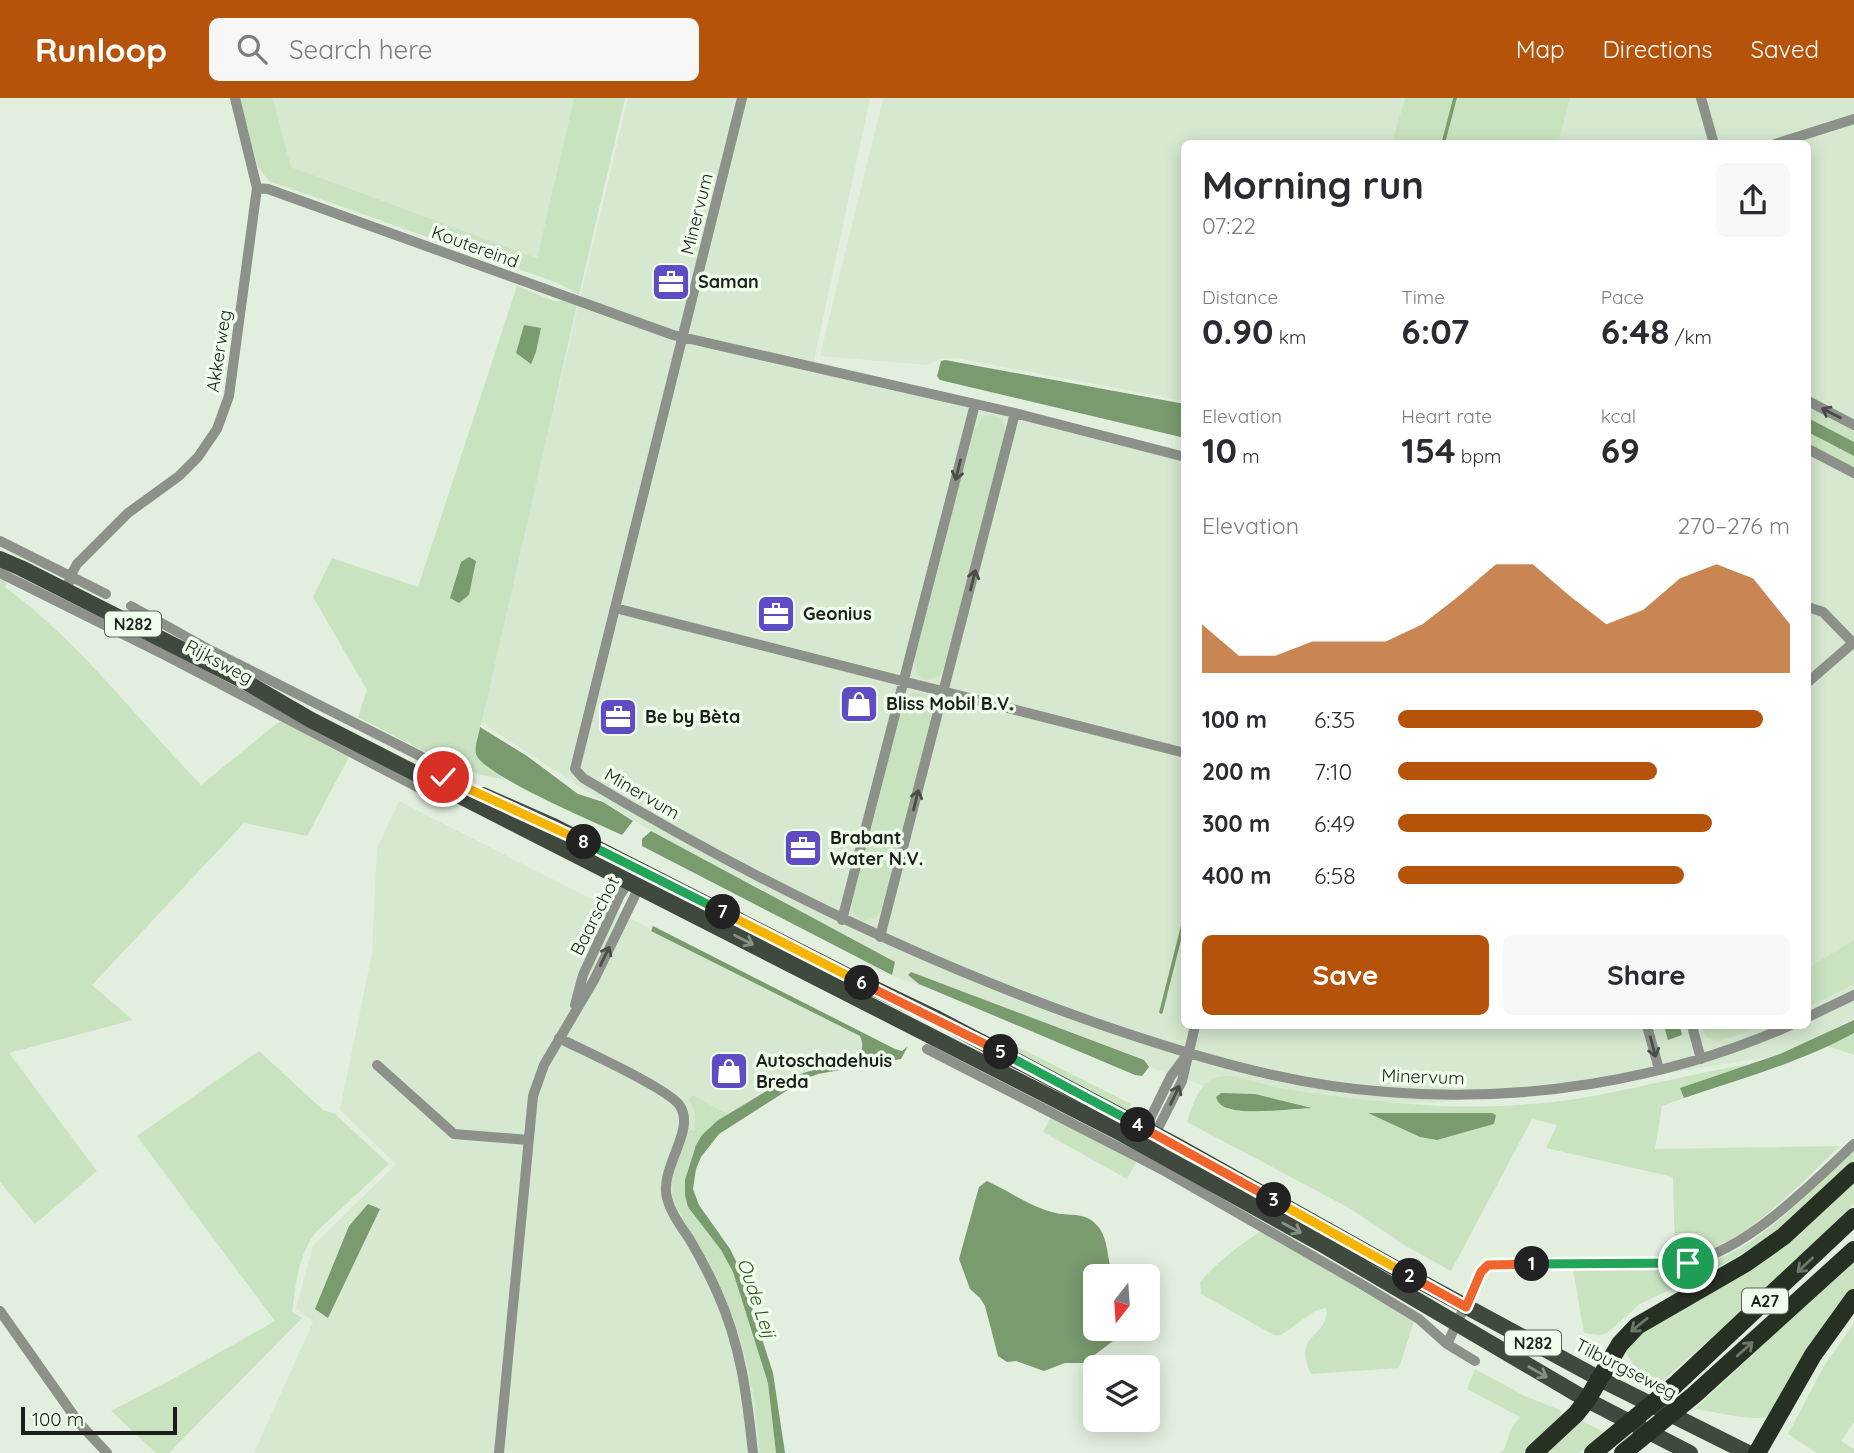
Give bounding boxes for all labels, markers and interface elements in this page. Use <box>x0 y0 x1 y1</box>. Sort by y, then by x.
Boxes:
search box <box>209 18 699 81</box>
text: Runloop <box>35 29 167 70</box>
icon: search <box>233 30 271 68</box>
text: Search here <box>289 33 432 66</box>
text: Map <box>1516 34 1565 64</box>
text: Directions <box>1603 34 1713 64</box>
text: Saved <box>1751 34 1819 64</box>
text: Morning run <box>1202 161 1424 209</box>
button: share <box>1716 163 1790 237</box>
street label: Minervum <box>675 171 718 257</box>
text: 07:22 <box>1202 211 1256 240</box>
street label: Koutereind <box>429 220 522 273</box>
office icon: Saman <box>650 261 692 303</box>
place label: Saman <box>698 270 759 293</box>
text: Distance <box>1202 285 1278 309</box>
text: Time <box>1401 285 1445 309</box>
text: Pace <box>1601 285 1644 309</box>
street label: Akkerweg <box>201 308 236 394</box>
text: 0.90 <box>1202 309 1274 353</box>
text: 6:07 <box>1401 309 1470 353</box>
text: 6:48 <box>1601 309 1669 353</box>
text: km <box>1274 325 1306 349</box>
text: /km <box>1669 325 1712 349</box>
text: Elevation <box>1202 404 1282 428</box>
text: Heart rate <box>1401 404 1492 428</box>
text: kcal <box>1601 404 1636 428</box>
one-way arrow <box>1821 406 1842 420</box>
text: 10 <box>1202 428 1237 472</box>
text: 154 <box>1401 428 1456 472</box>
text: 69 <box>1601 428 1640 472</box>
text: m <box>1237 444 1260 468</box>
text: bpm <box>1456 444 1501 468</box>
one-way arrow <box>951 458 964 481</box>
text: Elevation <box>1202 511 1299 540</box>
text: 270–276 m <box>1677 511 1790 540</box>
one-way arrow <box>967 569 980 591</box>
office icon: Geonius <box>755 593 797 635</box>
place label: Geonius <box>803 602 872 625</box>
road number: N282 <box>105 611 161 636</box>
street label: Rijksweg <box>181 634 257 689</box>
shop icon: Bliss Mobil B.V. <box>838 683 880 725</box>
place label: Bliss Mobil B.V. <box>886 692 1014 715</box>
office icon: Be by Bèta <box>597 696 639 738</box>
place label: Be by Bèta <box>645 705 740 728</box>
text: 100 m <box>1202 705 1267 734</box>
text: 6:35 <box>1314 705 1355 734</box>
pin <box>413 747 473 807</box>
text: 200 m <box>1202 757 1271 786</box>
text: 7:10 <box>1314 757 1352 786</box>
icon: check <box>424 758 462 796</box>
street label: Minervum <box>600 763 684 824</box>
one-way arrow <box>910 789 923 811</box>
text: 300 m <box>1202 809 1270 838</box>
text: 6:49 <box>1314 809 1355 838</box>
pin: 8 <box>566 824 602 860</box>
place label: Brabant Water N.V. <box>830 826 923 870</box>
office icon: Brabant Water N.V. <box>782 827 824 869</box>
text: 8 <box>578 829 589 853</box>
text: 400 m <box>1202 861 1271 890</box>
text: 6:58 <box>1314 861 1356 890</box>
street label: Baarschot <box>565 872 624 959</box>
pin: 7 <box>706 894 740 930</box>
text: 7 <box>717 899 728 923</box>
one-way arrow <box>733 934 754 948</box>
button: Save <box>1202 935 1489 1015</box>
button: Share <box>1503 935 1790 1015</box>
one-way arrow <box>599 946 613 967</box>
pin: 6 <box>844 966 880 1001</box>
text: 6 <box>856 970 867 994</box>
pin: 5 <box>984 1034 1018 1070</box>
one-way arrow <box>1647 1036 1660 1058</box>
text: 5 <box>995 1039 1006 1063</box>
place label: Autoschadehuis Breda <box>756 1049 893 1093</box>
shop icon: Autoschadehuis Breda <box>708 1050 750 1092</box>
street label: Minervum <box>1381 1064 1465 1089</box>
one-way arrow <box>1169 1085 1182 1106</box>
pin: 4 <box>1120 1108 1156 1142</box>
text: 4 <box>1132 1112 1143 1136</box>
pin: 3 <box>1256 1182 1292 1218</box>
text: 3 <box>1268 1187 1279 1211</box>
one-way arrow <box>1282 1221 1302 1235</box>
pin <box>1658 1233 1718 1293</box>
icon: arrive <box>1669 1244 1707 1282</box>
pin: 1 <box>1514 1246 1550 1282</box>
text: 1 <box>1528 1251 1535 1275</box>
water label: Oude Leij <box>732 1255 782 1343</box>
one-way arrow <box>1797 1256 1814 1273</box>
pin: 2 <box>1392 1258 1428 1294</box>
text: 2 <box>1404 1263 1415 1287</box>
north arrow <box>1083 1264 1160 1340</box>
map controls <box>1083 1264 1160 1432</box>
road number: A27 <box>1742 1288 1788 1314</box>
one-way arrow <box>1630 1317 1648 1333</box>
road number: N282 <box>1505 1330 1561 1356</box>
street label: Tilburgseweg <box>1571 1333 1681 1404</box>
one-way arrow <box>1736 1341 1754 1357</box>
button: layers <box>1083 1355 1160 1432</box>
one-way arrow <box>1527 1365 1547 1379</box>
scale bar <box>21 1404 177 1436</box>
text: 100 m <box>32 1407 84 1431</box>

